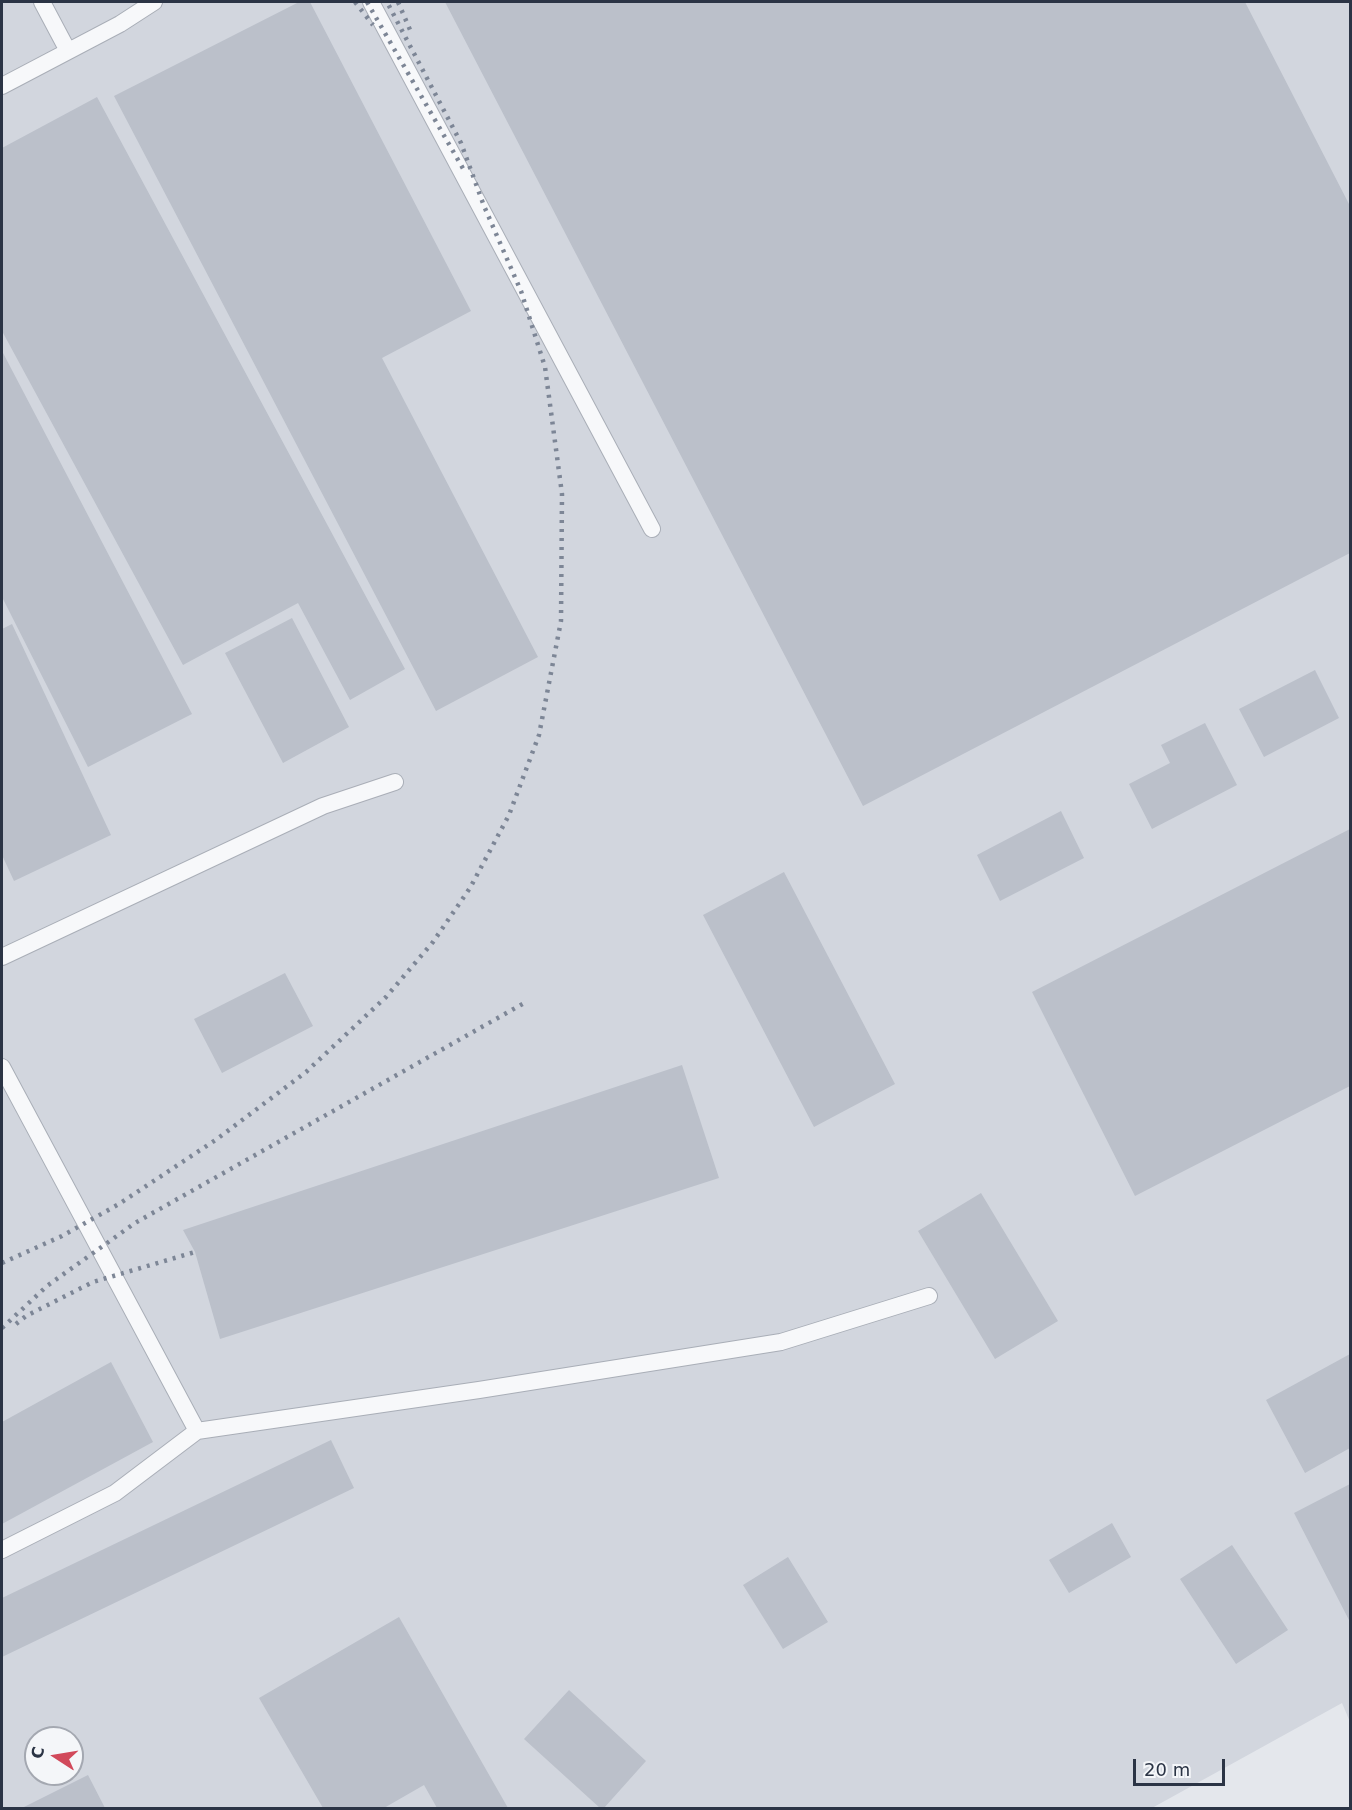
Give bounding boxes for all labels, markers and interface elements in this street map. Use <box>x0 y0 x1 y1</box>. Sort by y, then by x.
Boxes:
north arrow <box>24 1726 84 1786</box>
text: С <box>27 1745 48 1760</box>
scale bar <box>1136 1747 1228 1785</box>
text: 20 m <box>1144 1759 1190 1780</box>

